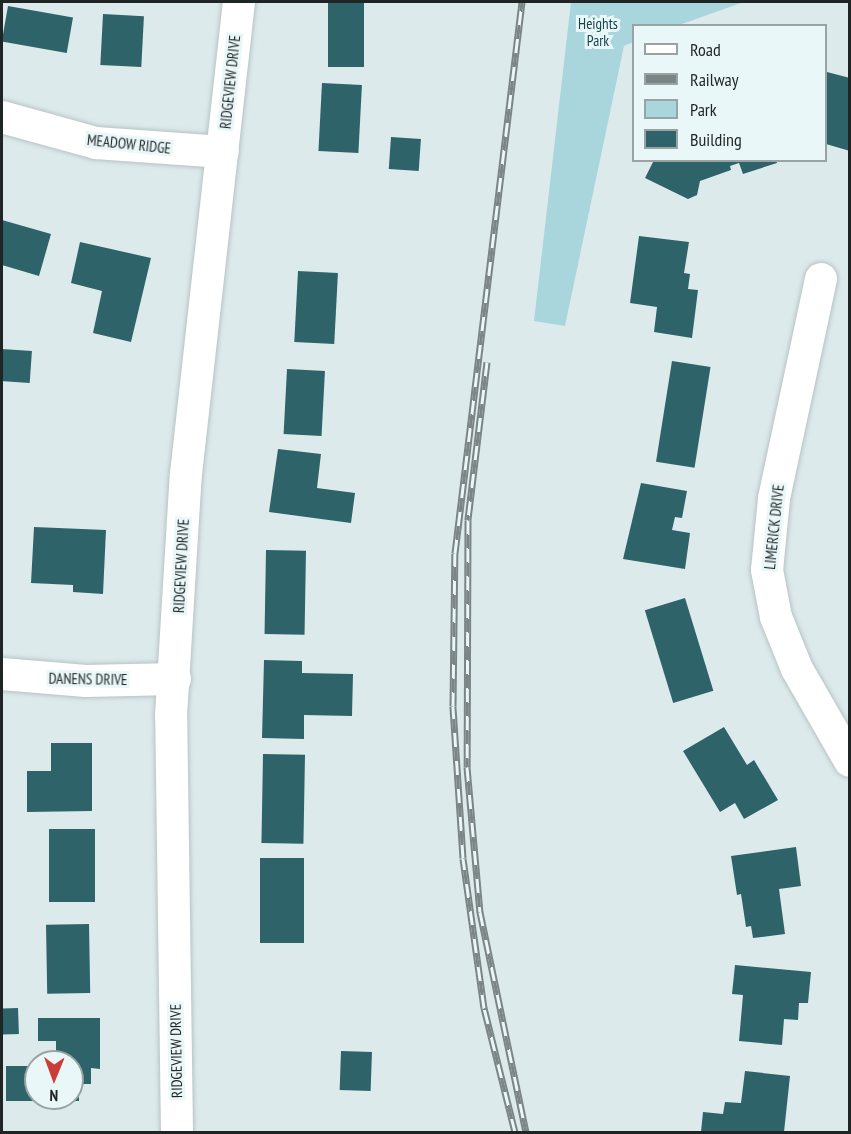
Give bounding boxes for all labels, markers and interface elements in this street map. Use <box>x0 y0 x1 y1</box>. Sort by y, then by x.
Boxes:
park label: Heights Park <box>578 14 618 49</box>
legend <box>632 24 827 162</box>
street label: RIDGEVIEW DRIVE <box>216 34 244 130</box>
text: Road <box>690 38 721 61</box>
text: Railway <box>690 68 739 91</box>
text: Park <box>690 98 717 121</box>
text: Building <box>690 128 742 151</box>
street label: MEADOW RIDGE <box>86 131 172 157</box>
street label: LIMERICK DRIVE <box>761 483 787 571</box>
street label: RIDGEVIEW DRIVE <box>170 518 192 614</box>
street label: DANENS DRIVE <box>48 669 128 689</box>
street label: RIDGEVIEW DRIVE <box>166 1004 186 1098</box>
north arrow <box>24 1050 84 1110</box>
text: N <box>49 1086 58 1106</box>

